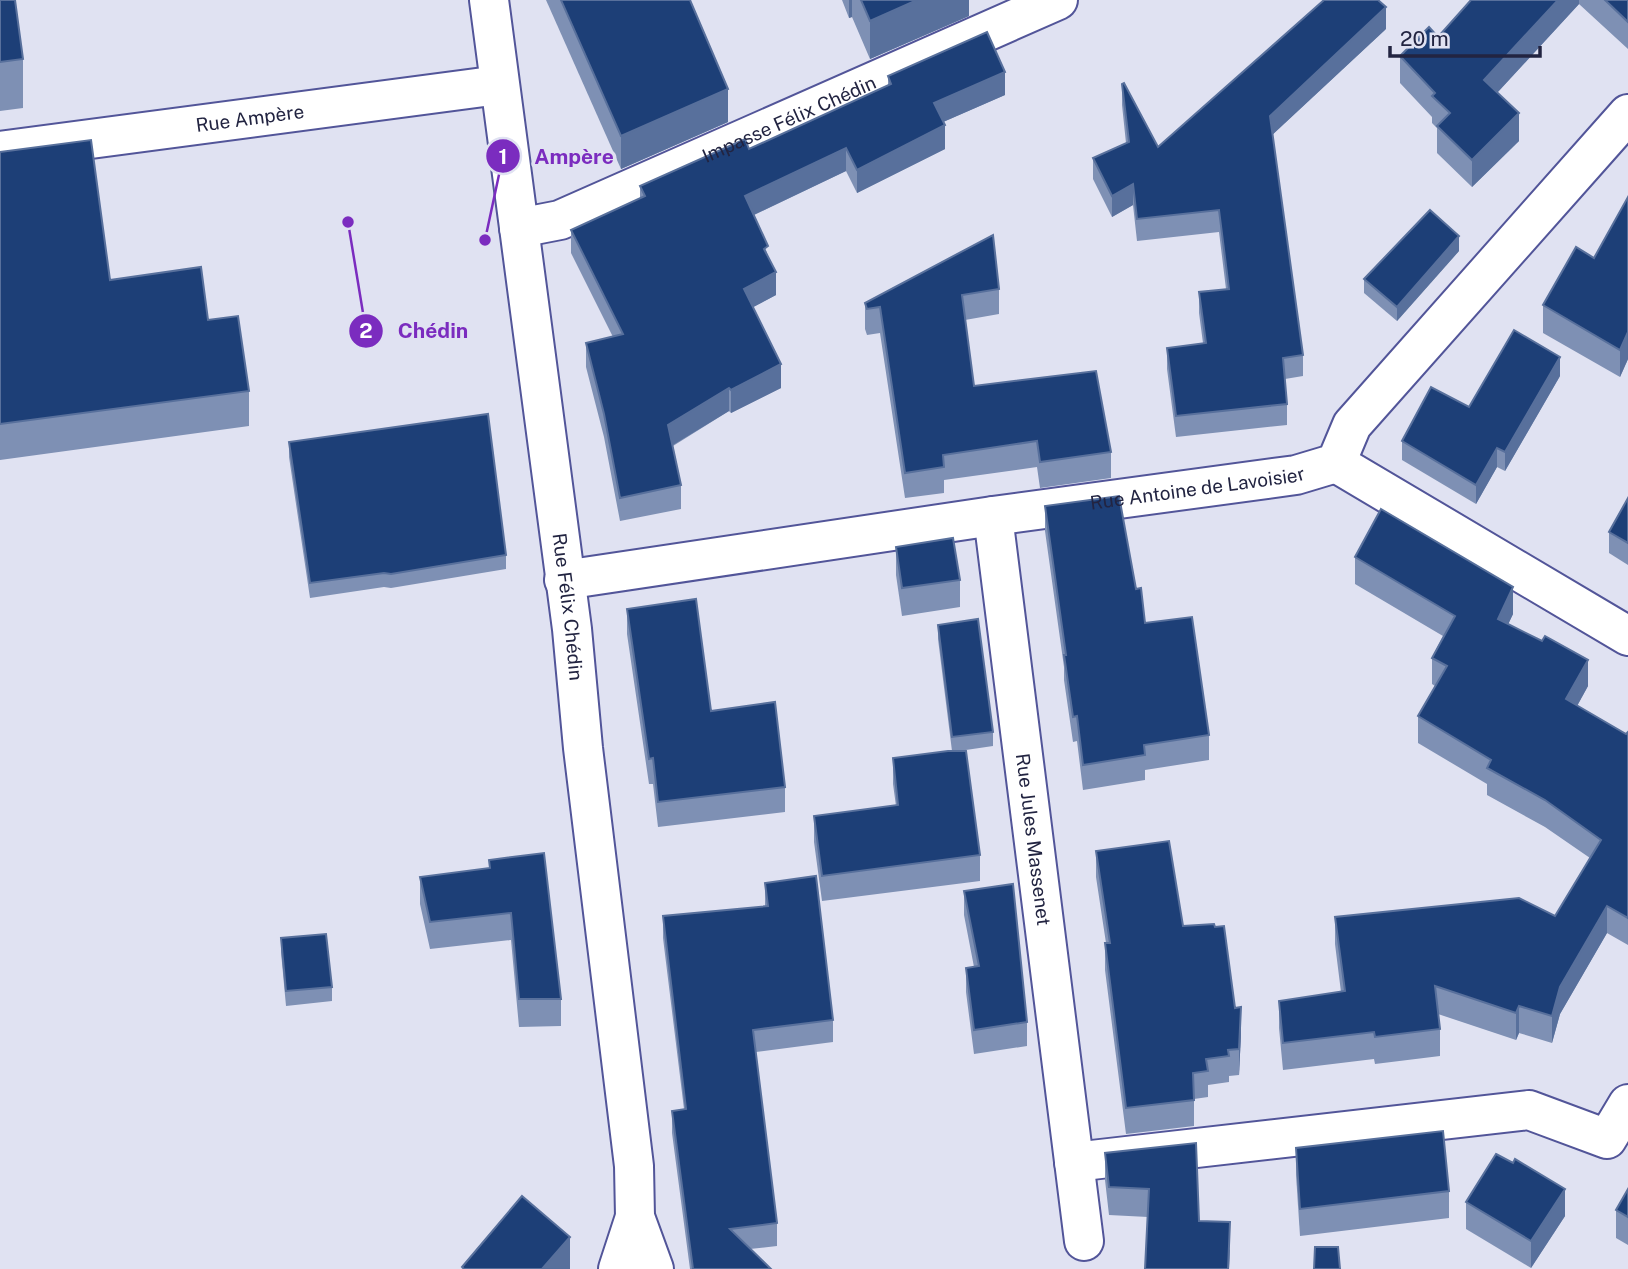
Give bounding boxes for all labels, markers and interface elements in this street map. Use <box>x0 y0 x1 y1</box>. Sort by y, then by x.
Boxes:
scale bar <box>1390 14 1540 58</box>
text: 20 m <box>1400 26 1449 51</box>
street label: Impasse Félix Chédin <box>699 71 879 167</box>
street label: Rue Ampère <box>194 100 305 136</box>
callout: Ampère <box>485 135 628 177</box>
text: 1 <box>499 144 508 169</box>
text: Ampère <box>534 144 614 169</box>
callout: Chédin <box>349 310 482 352</box>
text: 2 <box>359 318 373 343</box>
text: Chédin <box>398 318 468 343</box>
street label: Rue Antoine de Lavoisier <box>1089 462 1308 514</box>
street label: Rue Félix Chédin <box>548 532 588 682</box>
street label: Rue Jules Massenet <box>1012 752 1055 927</box>

